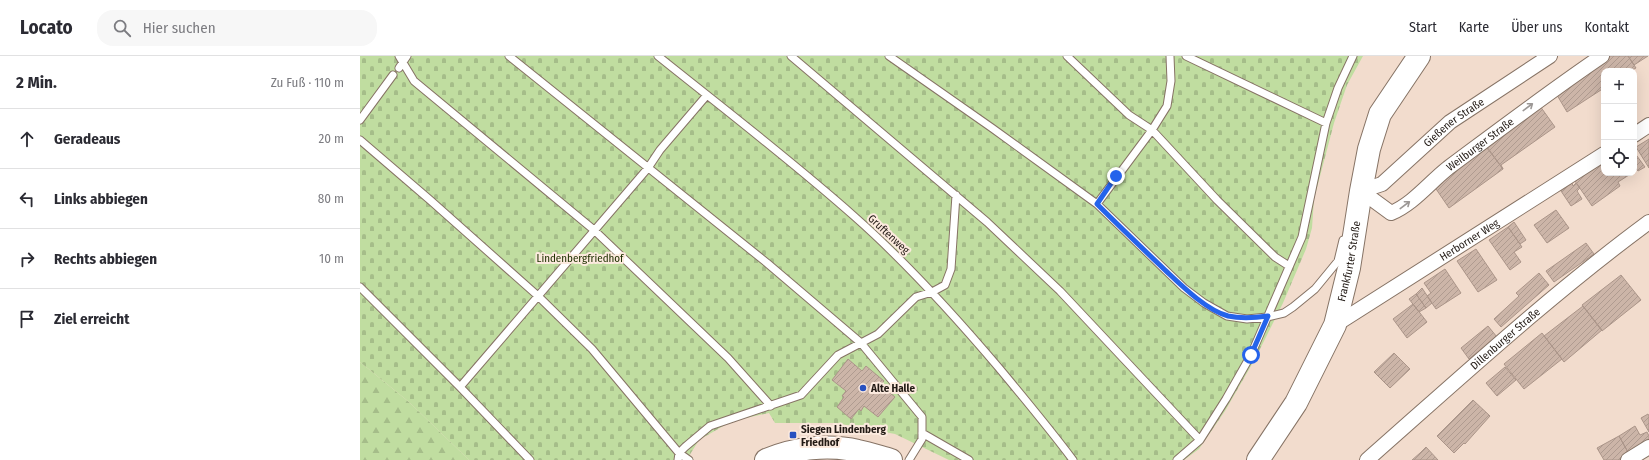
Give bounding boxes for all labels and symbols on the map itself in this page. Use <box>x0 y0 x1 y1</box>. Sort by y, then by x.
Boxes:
street label: Gießener Straße <box>1421 95 1487 150</box>
one-way arrow <box>1523 103 1534 111</box>
street label: Weilburger Straße <box>1444 115 1516 174</box>
route end <box>1107 167 1125 185</box>
one-way arrow <box>1399 201 1410 209</box>
street label: Gruftenweg <box>865 212 913 257</box>
street label: Herborner Weg <box>1437 216 1502 264</box>
street label: Frankfurter Straße <box>1335 220 1363 303</box>
park label: Lindenbergfriedhof <box>537 252 624 265</box>
street label: Dillenburger Straße <box>1468 305 1543 372</box>
route start <box>1242 346 1260 364</box>
place label: Alte Halle <box>870 382 915 395</box>
marker: Alte Halle <box>858 383 868 393</box>
place label: Siegen Lindenberg Friedhof <box>801 423 887 449</box>
marker: Siegen Lindenberg Friedhof <box>788 430 798 440</box>

